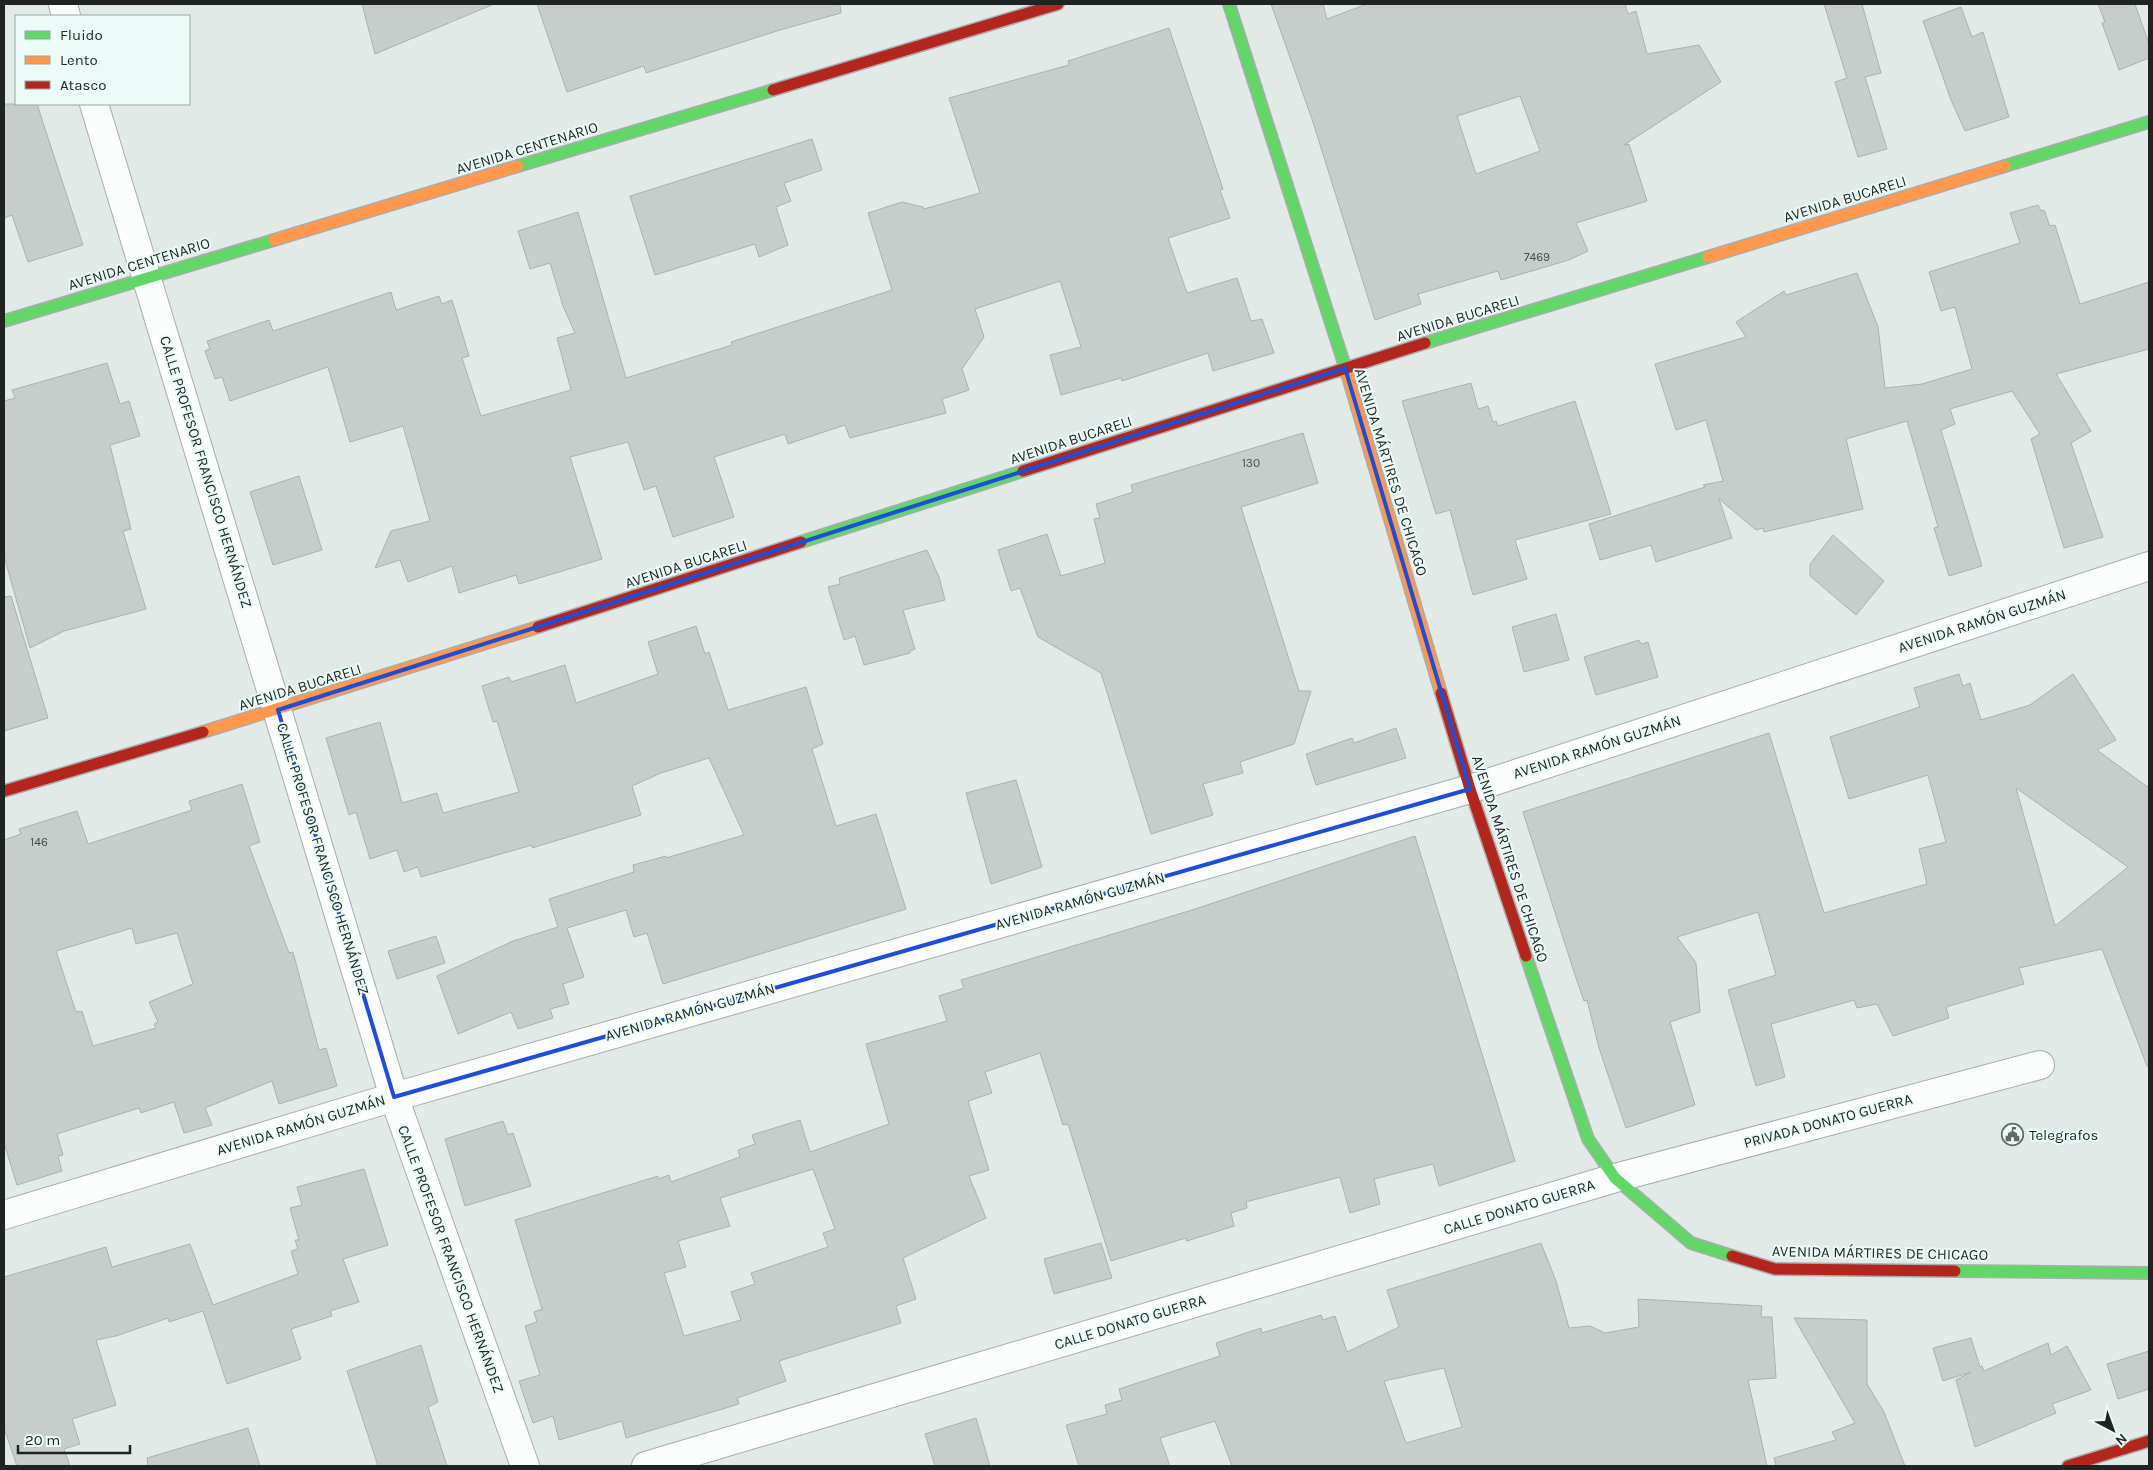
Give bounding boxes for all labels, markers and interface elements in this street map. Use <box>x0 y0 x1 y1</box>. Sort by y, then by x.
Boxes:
legend <box>15 15 190 105</box>
text: Fluido <box>60 26 103 44</box>
text: Lento <box>60 51 98 69</box>
text: Atasco <box>60 76 106 94</box>
street label: AVENIDA CENTENARIO <box>454 118 600 178</box>
street label: AVENIDA BUCARELI <box>1781 172 1909 226</box>
street label: AVENIDA CENTENARIO <box>66 234 212 294</box>
house number: 7469 <box>1524 250 1550 264</box>
street label: AVENIDA BUCARELI <box>1394 291 1522 345</box>
street label: CALLE PROFESOR FRANCISCO HERNÁNDEZ <box>156 334 256 610</box>
street label: AVENIDA MÁRTIRES DE CHICAGO <box>1351 366 1431 578</box>
street label: AVENIDA BUCARELI <box>1008 412 1134 468</box>
house number: 130 <box>1242 456 1260 470</box>
street label: AVENIDA BUCARELI <box>623 536 749 592</box>
street label: AVENIDA RAMÓN GUZMÁN <box>1896 585 2068 657</box>
street label: AVENIDA BUCARELI <box>236 660 364 714</box>
street label: AVENIDA RAMÓN GUZMÁN <box>1511 711 1683 783</box>
street label: CALLE PROFESOR FRANCISCO HERNÁNDEZ <box>273 721 373 997</box>
street label: AVENIDA MÁRTIRES DE CHICAGO <box>1468 753 1552 965</box>
house number: 146 <box>30 835 48 849</box>
street label: AVENIDA RAMÓN GUZMÁN <box>993 868 1167 934</box>
street label: AVENIDA RAMÓN GUZMÁN <box>603 979 777 1045</box>
street label: PRIVADA DONATO GUERRA <box>1742 1090 1915 1152</box>
street label: AVENIDA RAMÓN GUZMÁN <box>214 1091 388 1159</box>
street label: CALLE PROFESOR FRANCISCO HERNÁNDEZ <box>394 1123 508 1395</box>
public building icon: Telegrafos <box>2001 1123 2025 1147</box>
place label: Telegrafos <box>2029 1126 2098 1144</box>
street label: CALLE DONATO GUERRA <box>1441 1175 1597 1239</box>
street label: AVENIDA MÁRTIRES DE CHICAGO <box>1772 1242 1988 1264</box>
street label: CALLE DONATO GUERRA <box>1052 1290 1208 1354</box>
north arrow <box>2088 1405 2138 1455</box>
scale bar <box>18 1422 130 1454</box>
text: N <box>2112 1430 2131 1449</box>
text: 20 m <box>25 1431 60 1449</box>

